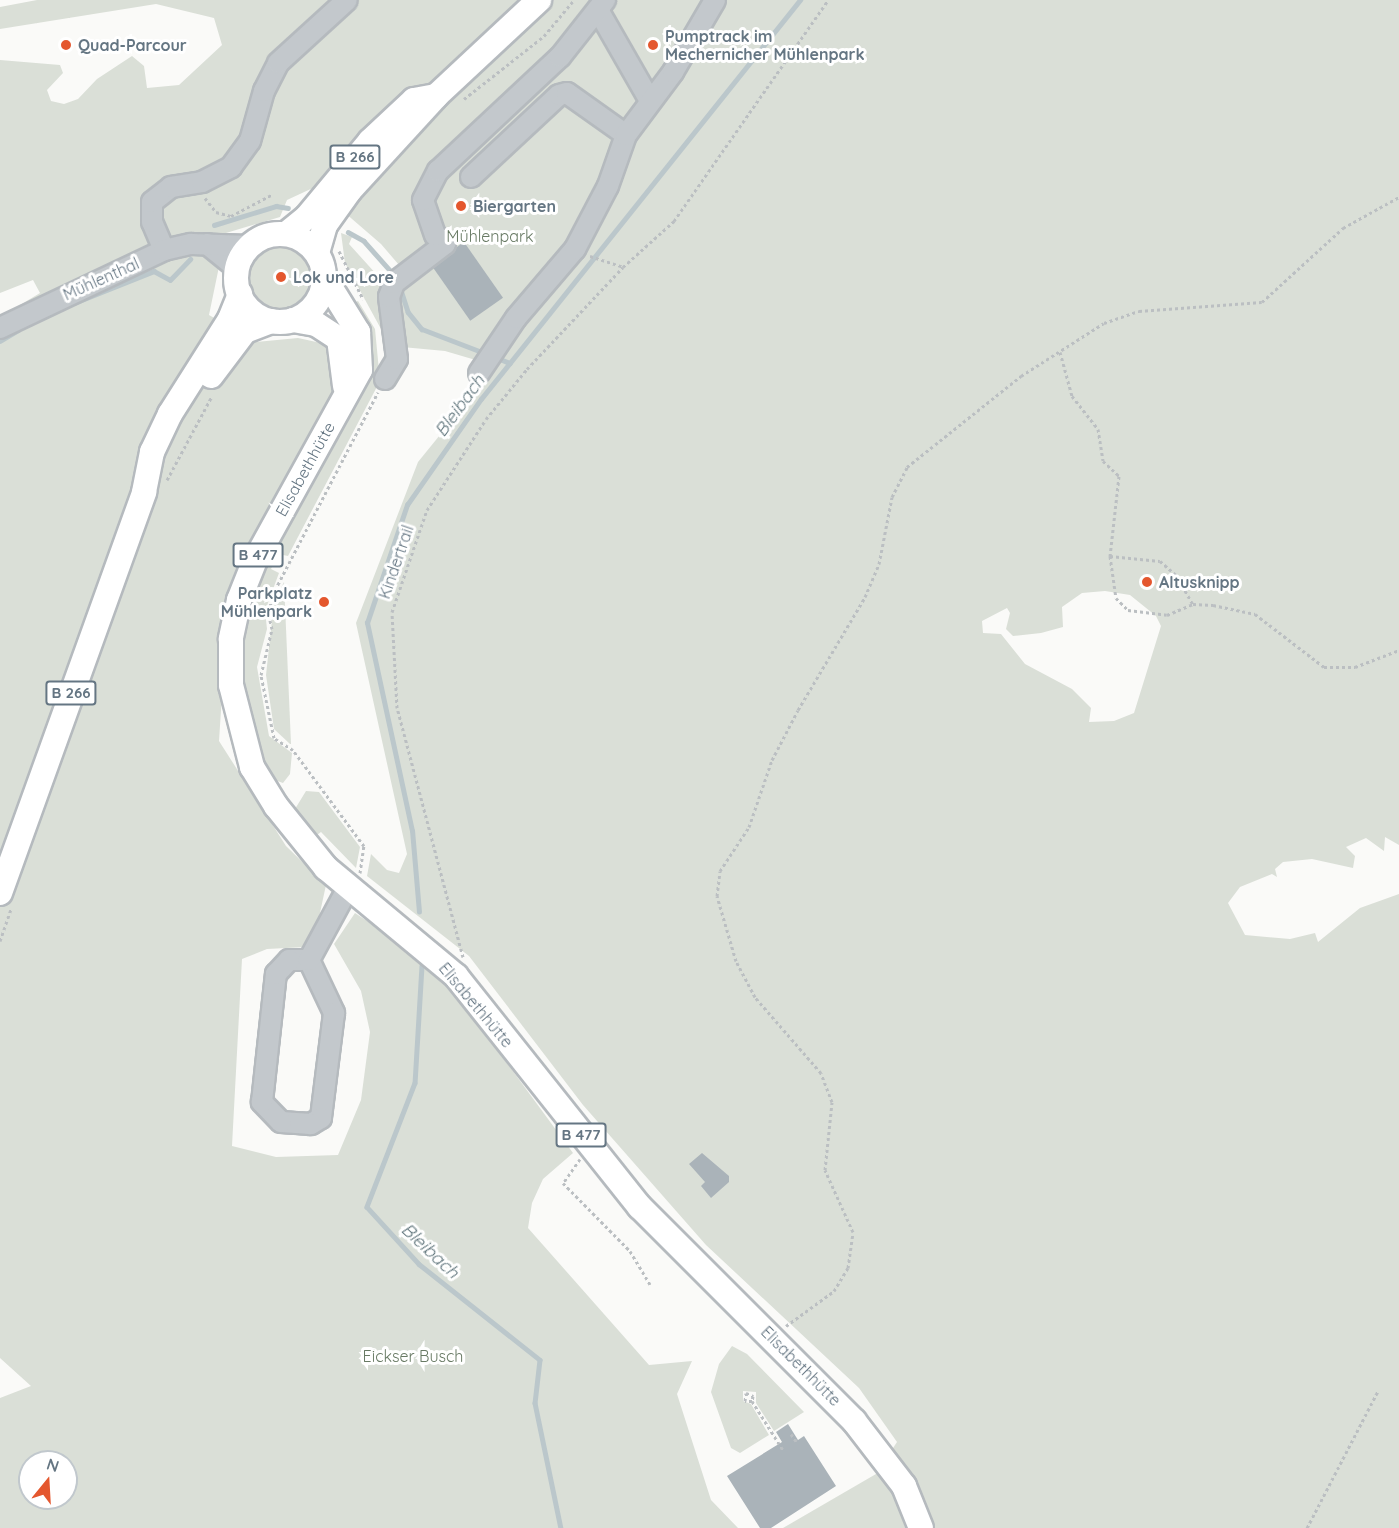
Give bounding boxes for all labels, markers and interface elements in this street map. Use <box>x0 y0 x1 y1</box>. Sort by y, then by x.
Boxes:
place label: Pumptrack im Mechernicher Mühlenpark <box>665 26 865 64</box>
place label: Quad-Parcour <box>78 35 187 55</box>
marker: Quad-Parcour <box>59 38 73 52</box>
marker: Pumptrack im Mechernicher Mühlenpark <box>646 38 660 52</box>
road number: B 266 <box>328 145 382 169</box>
place label: Biergarten <box>473 196 556 216</box>
marker: Biergarten <box>454 199 468 213</box>
park label: Mühlenpark <box>446 226 534 246</box>
street label: Mühlenthal <box>60 254 142 304</box>
place label: Lok und Lore <box>293 267 394 287</box>
marker: Lok und Lore <box>274 270 288 284</box>
water label: Bleibach <box>430 371 490 441</box>
street label: Elisabethhütte <box>271 419 339 519</box>
street label: Kindertrail <box>374 523 418 601</box>
road number: B 477 <box>232 543 284 567</box>
place label: Altusknipp <box>1159 572 1240 592</box>
marker: Altusknipp <box>1140 575 1154 589</box>
place label: Parkplatz Mühlenpark <box>221 583 312 621</box>
marker: Parkplatz Mühlenpark <box>317 595 331 609</box>
road number: B 266 <box>44 681 98 705</box>
street label: Elisabethhütte <box>435 959 517 1051</box>
road number: B 477 <box>556 1123 606 1147</box>
water label: Bleibach <box>397 1219 463 1283</box>
street label: Elisabethhütte <box>757 1322 845 1410</box>
park label: Eickser Busch <box>363 1346 463 1366</box>
north arrow <box>18 1450 78 1510</box>
text: N <box>44 1453 62 1476</box>

